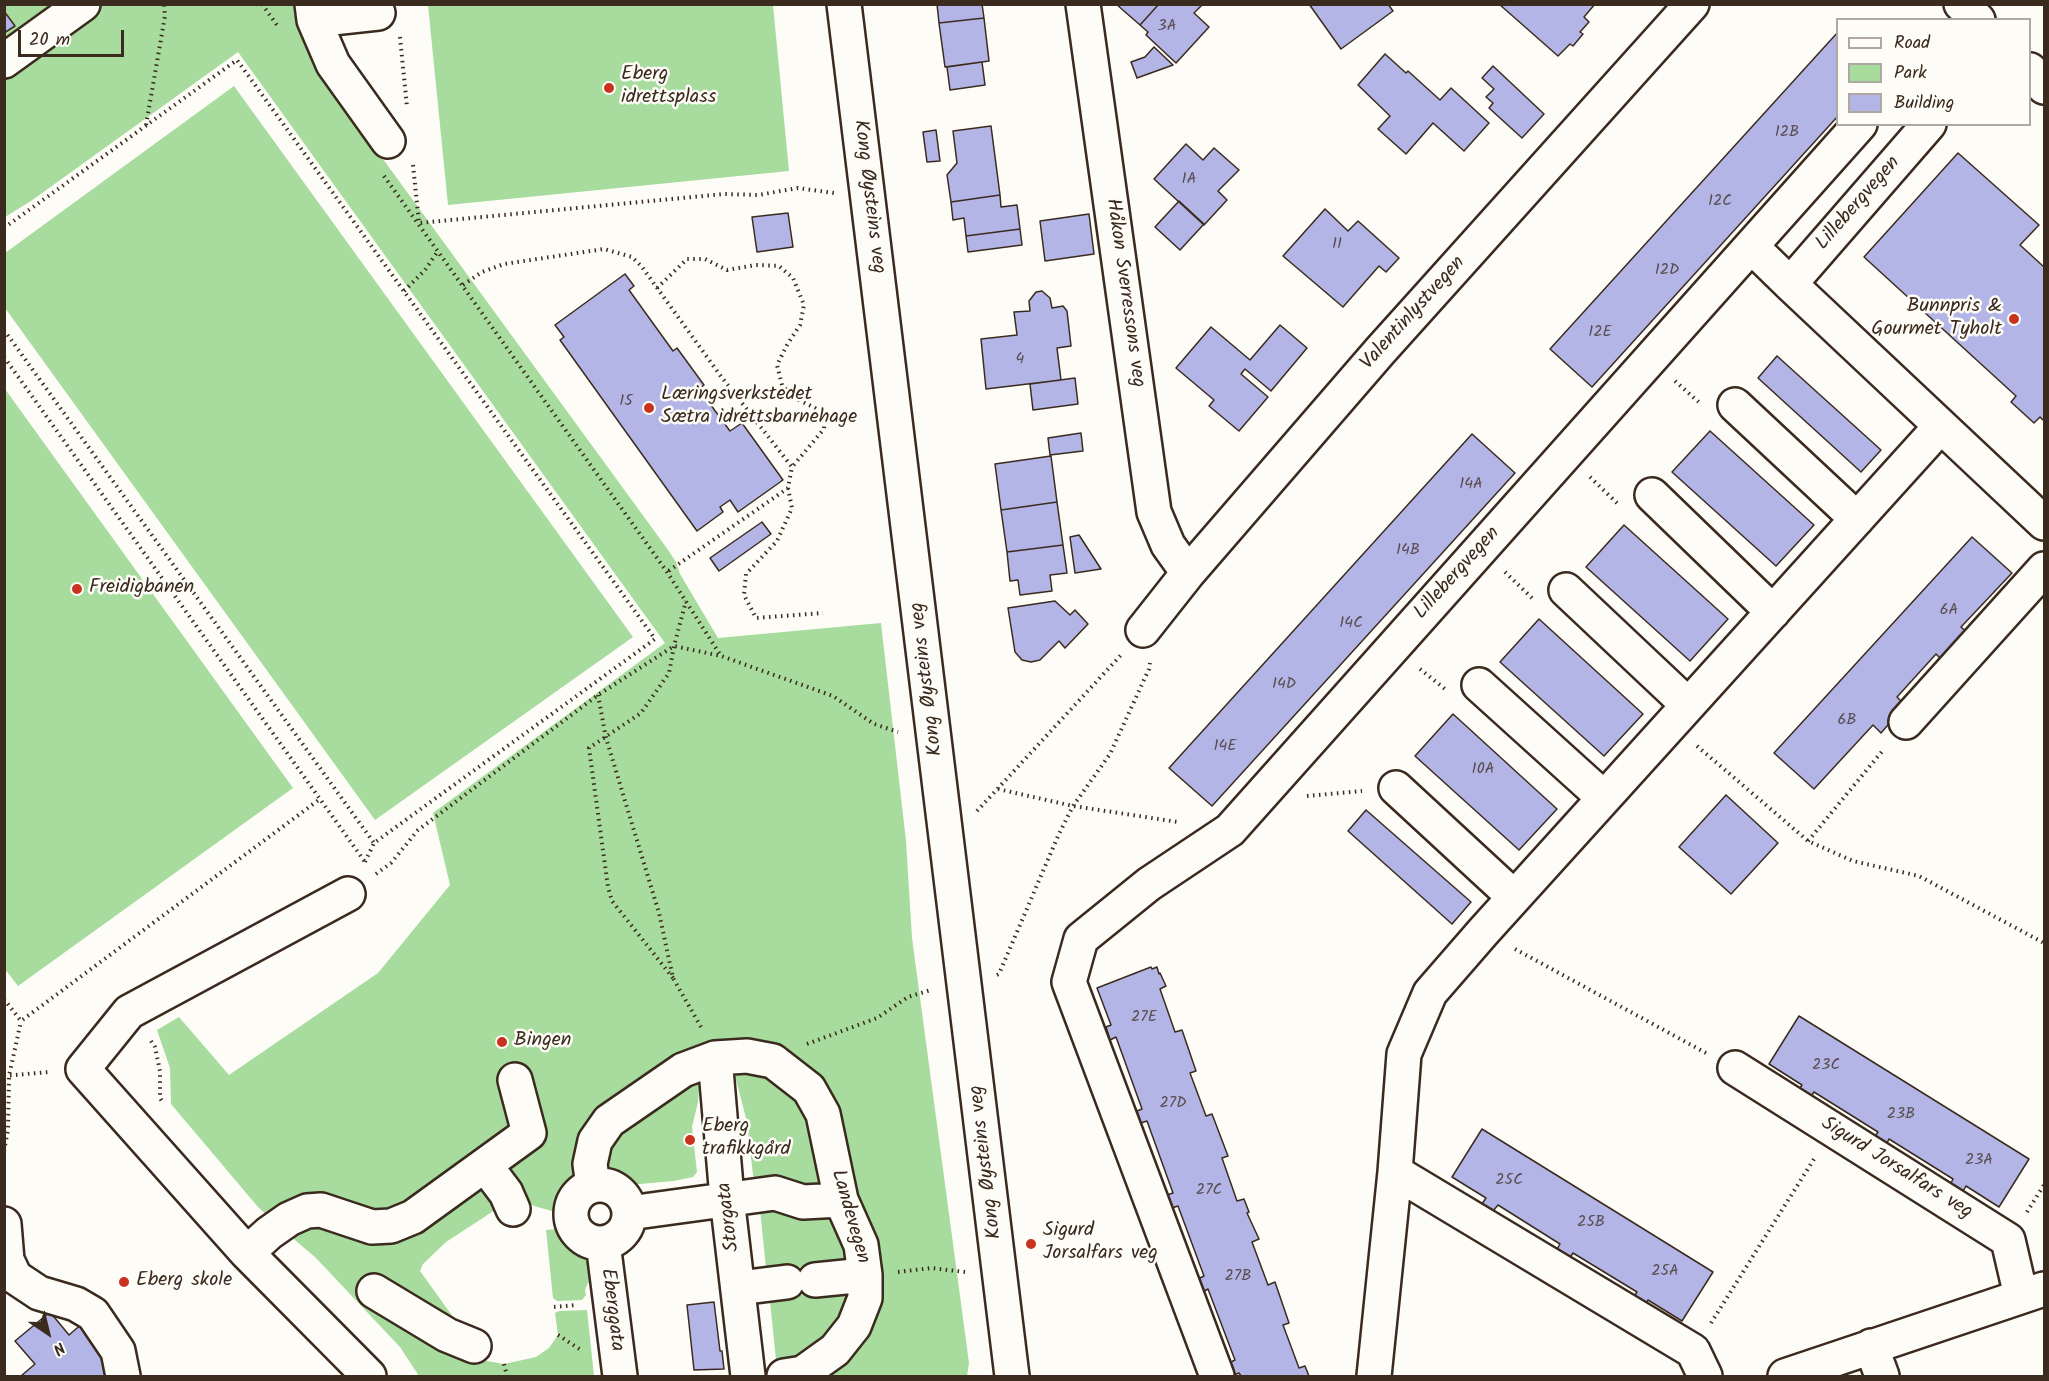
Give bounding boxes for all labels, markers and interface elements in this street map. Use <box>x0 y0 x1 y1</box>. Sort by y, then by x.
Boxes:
house number: 3A <box>1158 17 1176 37</box>
scale bar <box>21 18 128 56</box>
legend <box>1836 18 2031 126</box>
text: 20 m <box>29 26 70 55</box>
text: Road <box>1894 29 1930 58</box>
text: Park <box>1894 59 1927 88</box>
place label: Eberg idrettsplass <box>621 64 716 111</box>
marker: Eberg idrettsplass <box>602 81 616 95</box>
text: Building <box>1894 89 1954 118</box>
street label: Kong Øysteins veg <box>847 119 889 275</box>
house number: 12B <box>1775 123 1799 143</box>
street label: Lillebergvegen <box>1812 152 1906 256</box>
house number: 1A <box>1182 170 1196 190</box>
house number: 12C <box>1708 192 1732 212</box>
street label: Håkon Sverressons veg <box>1099 197 1149 389</box>
house number: 11 <box>1332 235 1342 255</box>
street label: Valentinlystvegen <box>1357 252 1471 376</box>
house number: 12D <box>1655 261 1679 281</box>
place label: Bunnpris & Gourmet Tyholt <box>1871 296 2002 343</box>
marker: Bunnpris & Gourmet Tyholt <box>2007 312 2021 326</box>
house number: 12E <box>1588 323 1612 343</box>
house number: 4 <box>1016 350 1024 370</box>
place label: Læringsverkstedet Sætra idrettsbarnehage <box>661 384 857 431</box>
house number: 15 <box>619 392 633 412</box>
marker: Læringsverkstedet Sætra idrettsbarnehage <box>642 401 656 415</box>
house number: 14A <box>1459 475 1483 495</box>
street label: Lillebergvegen <box>1410 523 1506 625</box>
house number: 14B <box>1396 541 1420 561</box>
place label: Freidigbanen <box>89 577 194 601</box>
marker: Freidigbanen <box>70 582 84 596</box>
street label: Kong Øysteins veg <box>907 601 949 757</box>
house number: 6A <box>1940 601 1958 621</box>
house number: 14C <box>1339 614 1363 634</box>
house number: 14D <box>1272 675 1296 695</box>
house number: 6B <box>1837 711 1857 731</box>
house number: 14E <box>1213 737 1237 757</box>
house number: 10A <box>1472 760 1494 780</box>
house number: 27E <box>1131 1008 1157 1028</box>
place label: Bingen <box>514 1030 571 1054</box>
marker: Bingen <box>495 1035 509 1049</box>
house number: 23C <box>1812 1056 1840 1076</box>
street label: Kong Øysteins veg <box>966 1084 1008 1240</box>
house number: 27D <box>1160 1094 1186 1114</box>
house number: 23B <box>1887 1105 1915 1125</box>
street label: Sigurd Jorsalfars veg <box>1816 1113 1976 1225</box>
place label: Eberg trafikkgård <box>702 1116 791 1163</box>
marker: Eberg trafikkgård <box>683 1133 697 1147</box>
house number: 23A <box>1965 1151 1993 1171</box>
street label: Landevegen <box>824 1167 874 1267</box>
house number: 25C <box>1495 1171 1523 1191</box>
street label: Storgata <box>714 1181 746 1253</box>
house number: 27C <box>1196 1181 1222 1201</box>
house number: 25B <box>1577 1213 1605 1233</box>
place label: Sigurd Jorsalfars veg <box>1043 1220 1158 1267</box>
marker: Sigurd Jorsalfars veg <box>1024 1237 1038 1251</box>
house number: 25A <box>1651 1262 1679 1282</box>
street label: Eberggata <box>594 1267 628 1353</box>
house number: 27B <box>1225 1267 1251 1287</box>
place label: Eberg skole <box>136 1270 232 1294</box>
marker: Eberg skole <box>117 1275 131 1289</box>
north arrow <box>18 1303 78 1363</box>
text: N <box>47 1335 70 1361</box>

